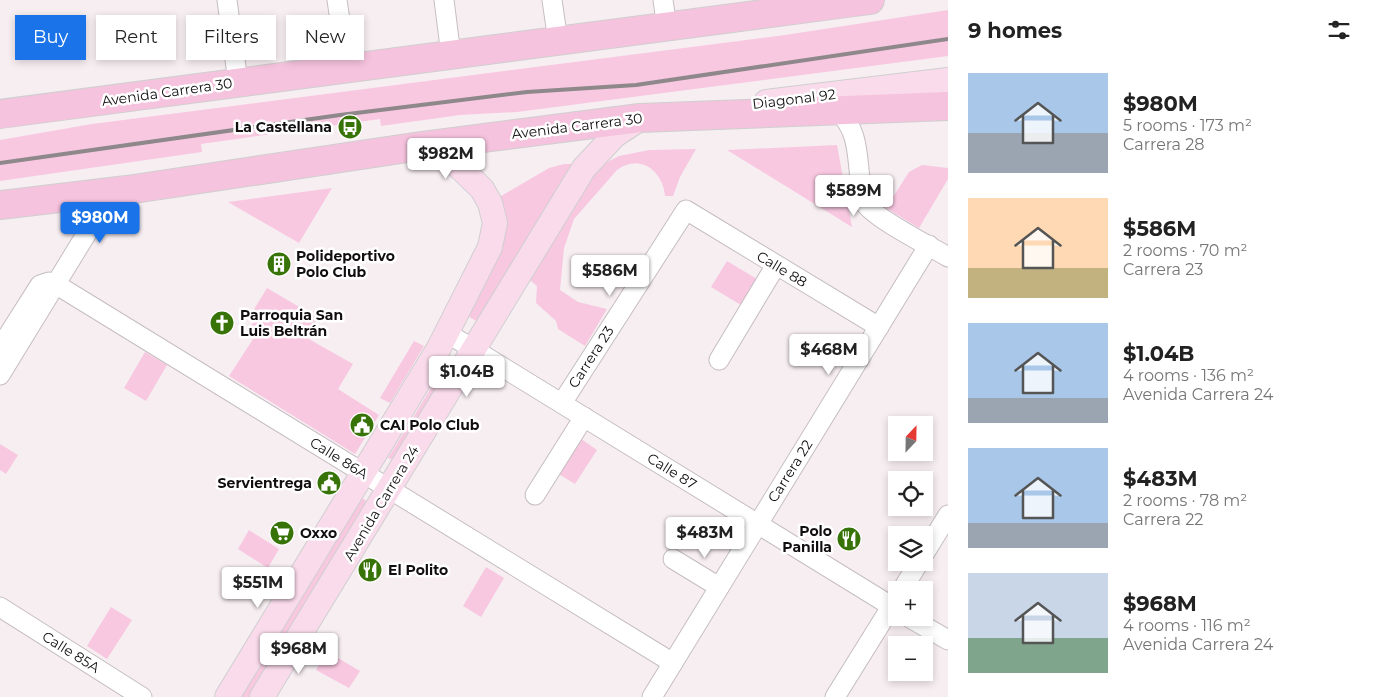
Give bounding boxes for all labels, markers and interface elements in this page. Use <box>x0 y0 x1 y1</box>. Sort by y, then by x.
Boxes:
chip: Buy <box>15 15 86 60</box>
chip: Rent <box>96 15 176 60</box>
chip: Filters <box>186 15 276 60</box>
chip: New <box>286 15 364 60</box>
icon: filters <box>1325 16 1353 44</box>
text: 9 homes <box>968 18 1062 43</box>
street label: Avenida Carrera 30 <box>100 74 234 110</box>
street label: Diagonal 92 <box>751 85 837 113</box>
text: $980M <box>1123 91 1198 116</box>
icon: home <box>1008 93 1068 153</box>
street label: Avenida Carrera 30 <box>511 109 643 143</box>
bus stop icon: La Castellana <box>337 114 363 140</box>
text: 5 rooms · 173 m² <box>1123 116 1252 135</box>
place label: La Castellana <box>235 118 332 136</box>
text: Carrera 28 <box>1123 135 1205 154</box>
pin: $982M <box>411 138 481 180</box>
text: $982M <box>418 144 474 163</box>
pin: $589M <box>819 174 889 217</box>
text: $589M <box>826 181 882 200</box>
pin: $980M <box>65 202 135 244</box>
text: $980M <box>72 208 128 227</box>
text: $586M <box>1123 216 1196 241</box>
icon: home <box>1008 218 1068 278</box>
text: 2 rooms · 70 m² <box>1123 241 1248 260</box>
place label: Polideportivo Polo Club <box>296 247 395 281</box>
street label: Calle 88 <box>754 247 811 291</box>
building icon: Polideportivo Polo Club <box>266 251 292 277</box>
pin: $586M <box>575 254 645 297</box>
text: Carrera 23 <box>1123 260 1203 279</box>
text: $586M <box>582 261 638 280</box>
place label: Parroquia San Luis Beltrán <box>240 306 343 340</box>
church icon: Parroquia San Luis Beltrán <box>209 310 235 336</box>
street label: Carrera 23 <box>564 323 618 391</box>
pin: $468M <box>794 334 864 376</box>
text: $468M <box>800 340 858 359</box>
text: $1.04B <box>1123 341 1194 366</box>
icon: home <box>1008 343 1068 403</box>
pin: $1.04B <box>426 356 508 398</box>
text: $1.04B <box>440 362 494 381</box>
text: 4 rooms · 136 m² <box>1123 366 1254 385</box>
text: Avenida Carrera 24 <box>1123 385 1273 404</box>
public building icon: CAI Polo Club <box>349 412 375 438</box>
place label: CAI Polo Club <box>380 416 480 434</box>
north arrow <box>888 416 932 461</box>
map controls <box>888 416 933 681</box>
street label: Calle 86A <box>307 433 372 483</box>
street label: Carrera 22 <box>764 436 816 506</box>
street label: Avenida Carrera 24 <box>339 441 423 564</box>
street label: Calle 87 <box>644 449 700 493</box>
text: $483M <box>1123 466 1198 491</box>
icon: home <box>1008 468 1068 528</box>
public building icon: Servientrega <box>316 470 342 496</box>
button: locate <box>888 471 933 516</box>
place label: Servientrega <box>218 474 312 492</box>
text: 2 rooms · 78 m² <box>1123 491 1247 510</box>
text: Carrera 22 <box>1123 510 1203 529</box>
pin: $483M <box>670 516 740 559</box>
supermarket icon: Oxxo <box>269 520 295 546</box>
place label: Polo Panilla <box>782 522 832 556</box>
text: $483M <box>677 523 733 542</box>
place label: Oxxo <box>300 524 337 542</box>
restaurant icon: Polo Panilla <box>836 526 862 552</box>
button: layers <box>888 526 933 571</box>
restaurant icon: El Polito <box>357 557 383 583</box>
place label: El Polito <box>388 561 448 579</box>
pin: $551M <box>223 566 293 609</box>
text: $551M <box>233 573 283 592</box>
button: + <box>888 581 933 626</box>
text: $968M <box>1123 591 1197 616</box>
icon: home <box>1008 593 1068 653</box>
text: 4 rooms · 116 m² <box>1123 616 1251 635</box>
street label: Calle 85A <box>39 627 104 677</box>
pin: $968M <box>264 632 334 675</box>
text: Avenida Carrera 24 <box>1123 635 1273 654</box>
button: − <box>888 636 933 681</box>
text: $968M <box>271 639 327 658</box>

